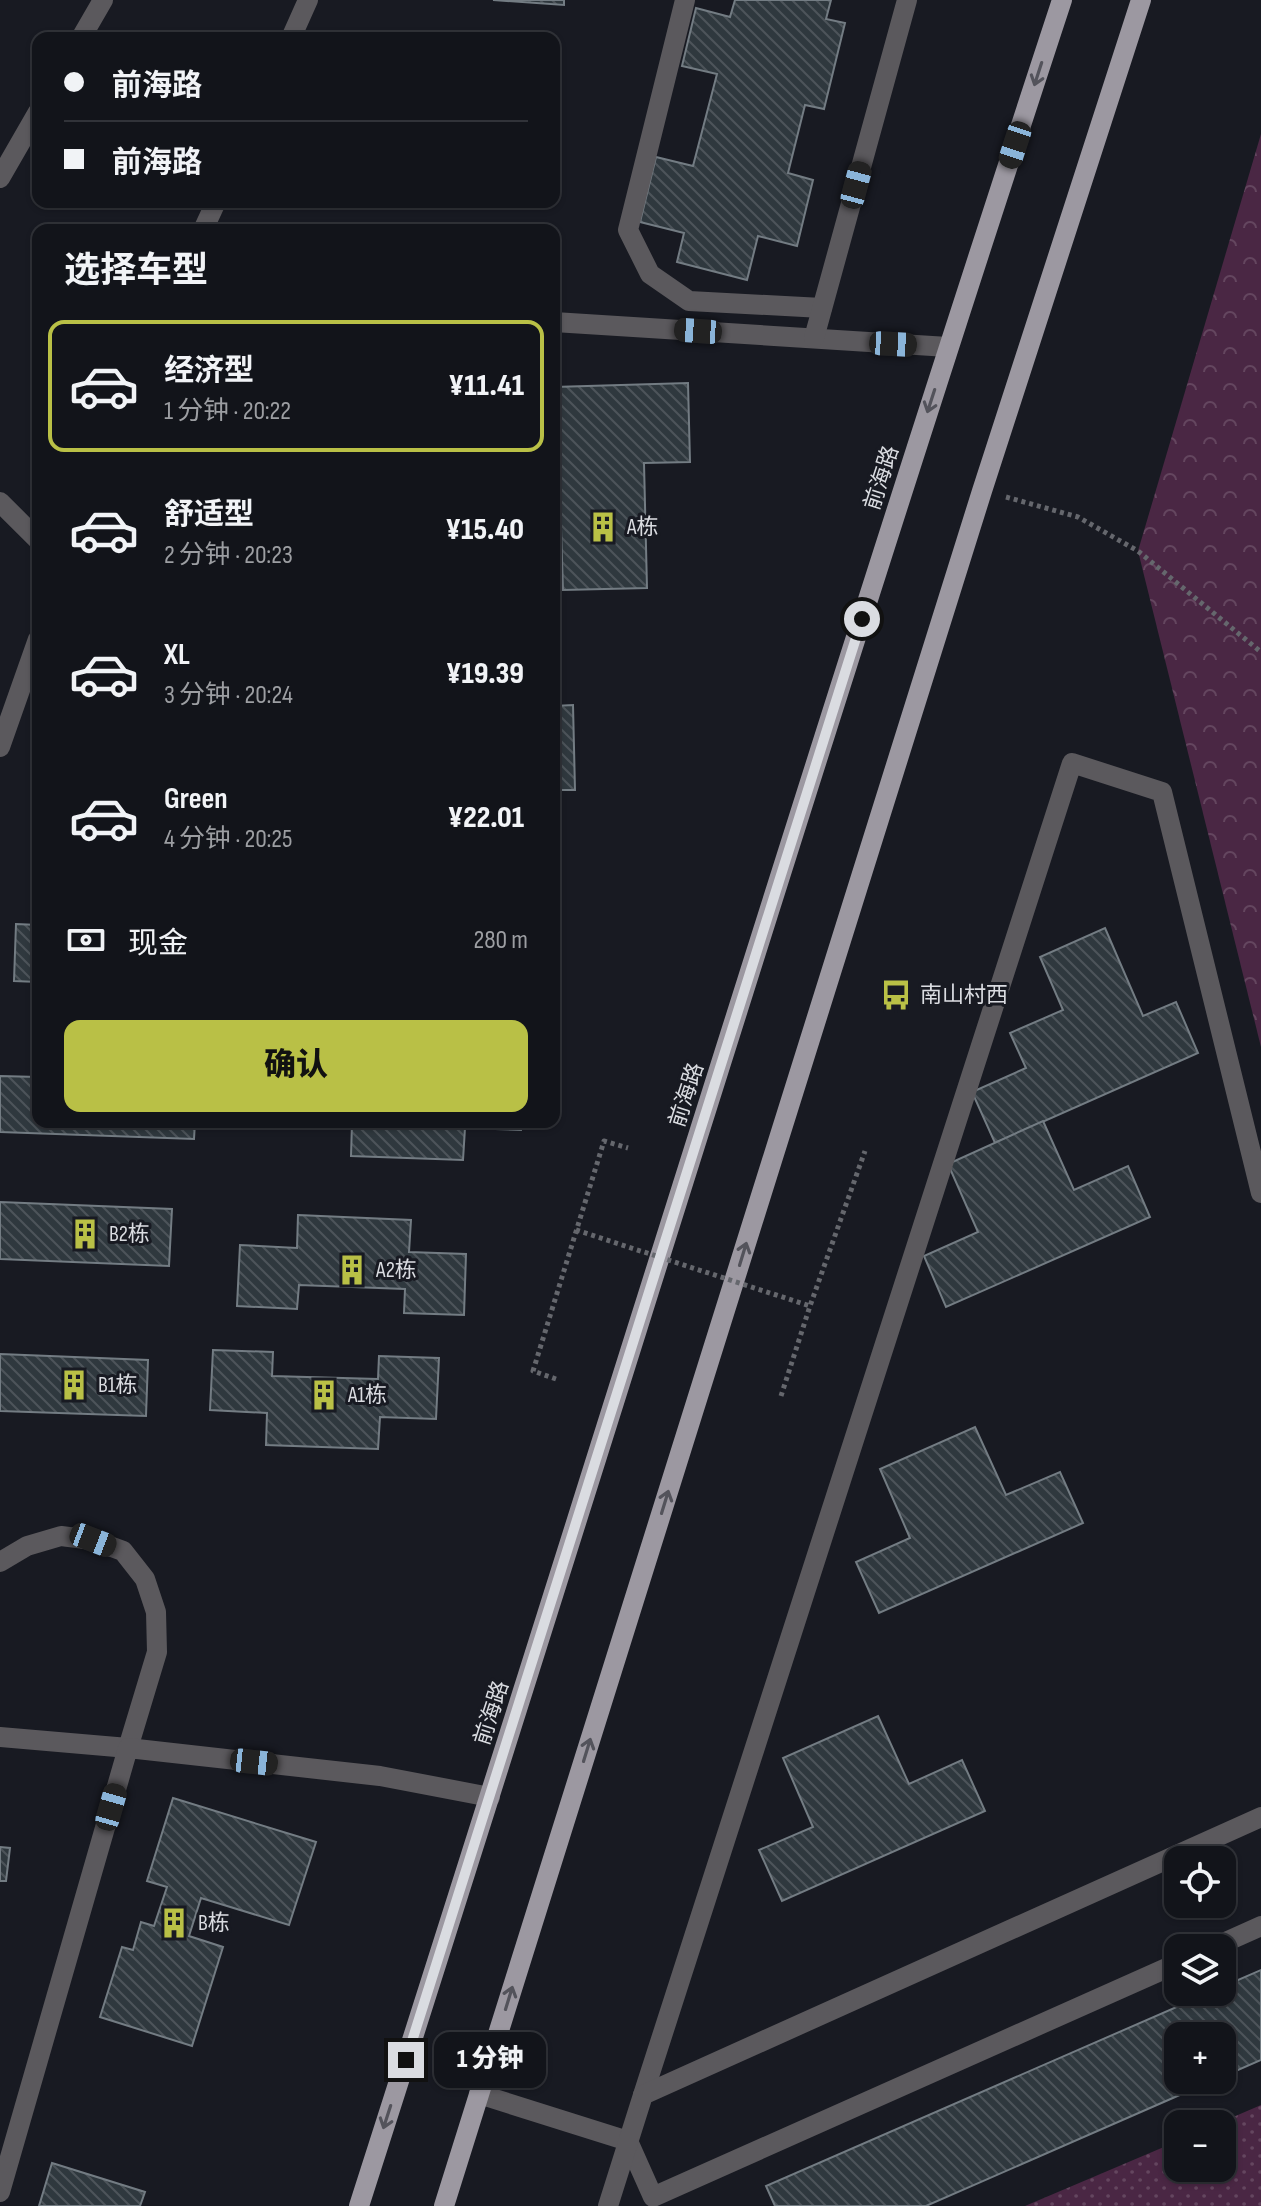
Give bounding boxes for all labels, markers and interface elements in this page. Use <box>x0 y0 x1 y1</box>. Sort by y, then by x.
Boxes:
one-way arrow <box>1029 61 1044 86</box>
text: 前海路 <box>112 68 202 104</box>
car <box>996 118 1034 172</box>
text: 前海路 <box>112 145 202 181</box>
car <box>838 159 874 211</box>
text: 选择车型 <box>64 250 208 293</box>
car <box>673 317 723 345</box>
car <box>868 331 918 357</box>
icon: car <box>68 350 140 422</box>
text: 经济型 <box>164 353 254 389</box>
text: ¥11.41 <box>449 368 524 404</box>
one-way arrow <box>923 388 937 413</box>
text: 1 分钟 · 20:22 <box>164 396 291 427</box>
street label: 前海路 <box>859 442 905 514</box>
icon: car <box>68 494 140 566</box>
text: 舒适型 <box>164 497 254 533</box>
building icon: A栋 <box>586 510 620 544</box>
text: ¥15.40 <box>445 512 524 548</box>
place label: A栋 <box>626 514 658 541</box>
text: 2 分钟 · 20:23 <box>164 540 293 571</box>
route start <box>844 601 880 637</box>
text: XL <box>164 637 190 673</box>
icon: car <box>68 638 140 710</box>
text: ¥19.39 <box>446 656 524 692</box>
text: 3 分钟 · 20:24 <box>164 680 293 711</box>
text: Green <box>164 781 228 817</box>
icon: car <box>68 782 140 854</box>
text: ¥22.01 <box>448 800 524 836</box>
text: 4 分钟 · 20:25 <box>164 824 293 855</box>
icon: cash <box>64 918 108 962</box>
text: 280 m <box>473 925 528 956</box>
text: 现金 <box>128 926 188 962</box>
bus stop icon: 南山村西 <box>879 978 913 1012</box>
place label: 南山村西 <box>920 982 1008 1009</box>
button: 确认 <box>64 1020 528 1112</box>
street label: 前海路 <box>664 1059 710 1131</box>
building icon: B2栋 <box>68 1217 102 1251</box>
place label: B2栋 <box>109 1221 150 1248</box>
one-way arrow <box>736 1241 751 1266</box>
building icon: A2栋 <box>335 1253 369 1287</box>
place label: A2栋 <box>375 1257 417 1284</box>
building icon: B1栋 <box>57 1368 91 1402</box>
place label: B1栋 <box>98 1372 138 1399</box>
building icon: A1栋 <box>307 1378 341 1412</box>
place label: A1栋 <box>347 1382 387 1409</box>
one-way arrow <box>658 1489 673 1515</box>
car <box>66 1520 120 1560</box>
street label: 前海路 <box>469 1677 515 1749</box>
one-way arrow <box>581 1738 595 1763</box>
car <box>229 1748 279 1776</box>
car <box>93 1781 129 1833</box>
map controls <box>1164 1846 1236 2182</box>
button: locate <box>1164 1846 1236 1918</box>
building icon: B栋 <box>157 1906 191 1940</box>
place label: B栋 <box>198 1910 230 1937</box>
button: layers <box>1164 1934 1236 2006</box>
one-way arrow <box>503 1986 518 2011</box>
button: + <box>1164 2022 1236 2094</box>
callout: 1 分钟 <box>434 2032 546 2088</box>
route end <box>388 2042 424 2078</box>
text: 1 分钟 <box>457 2044 523 2075</box>
one-way arrow <box>379 2104 394 2129</box>
button: − <box>1164 2110 1236 2182</box>

